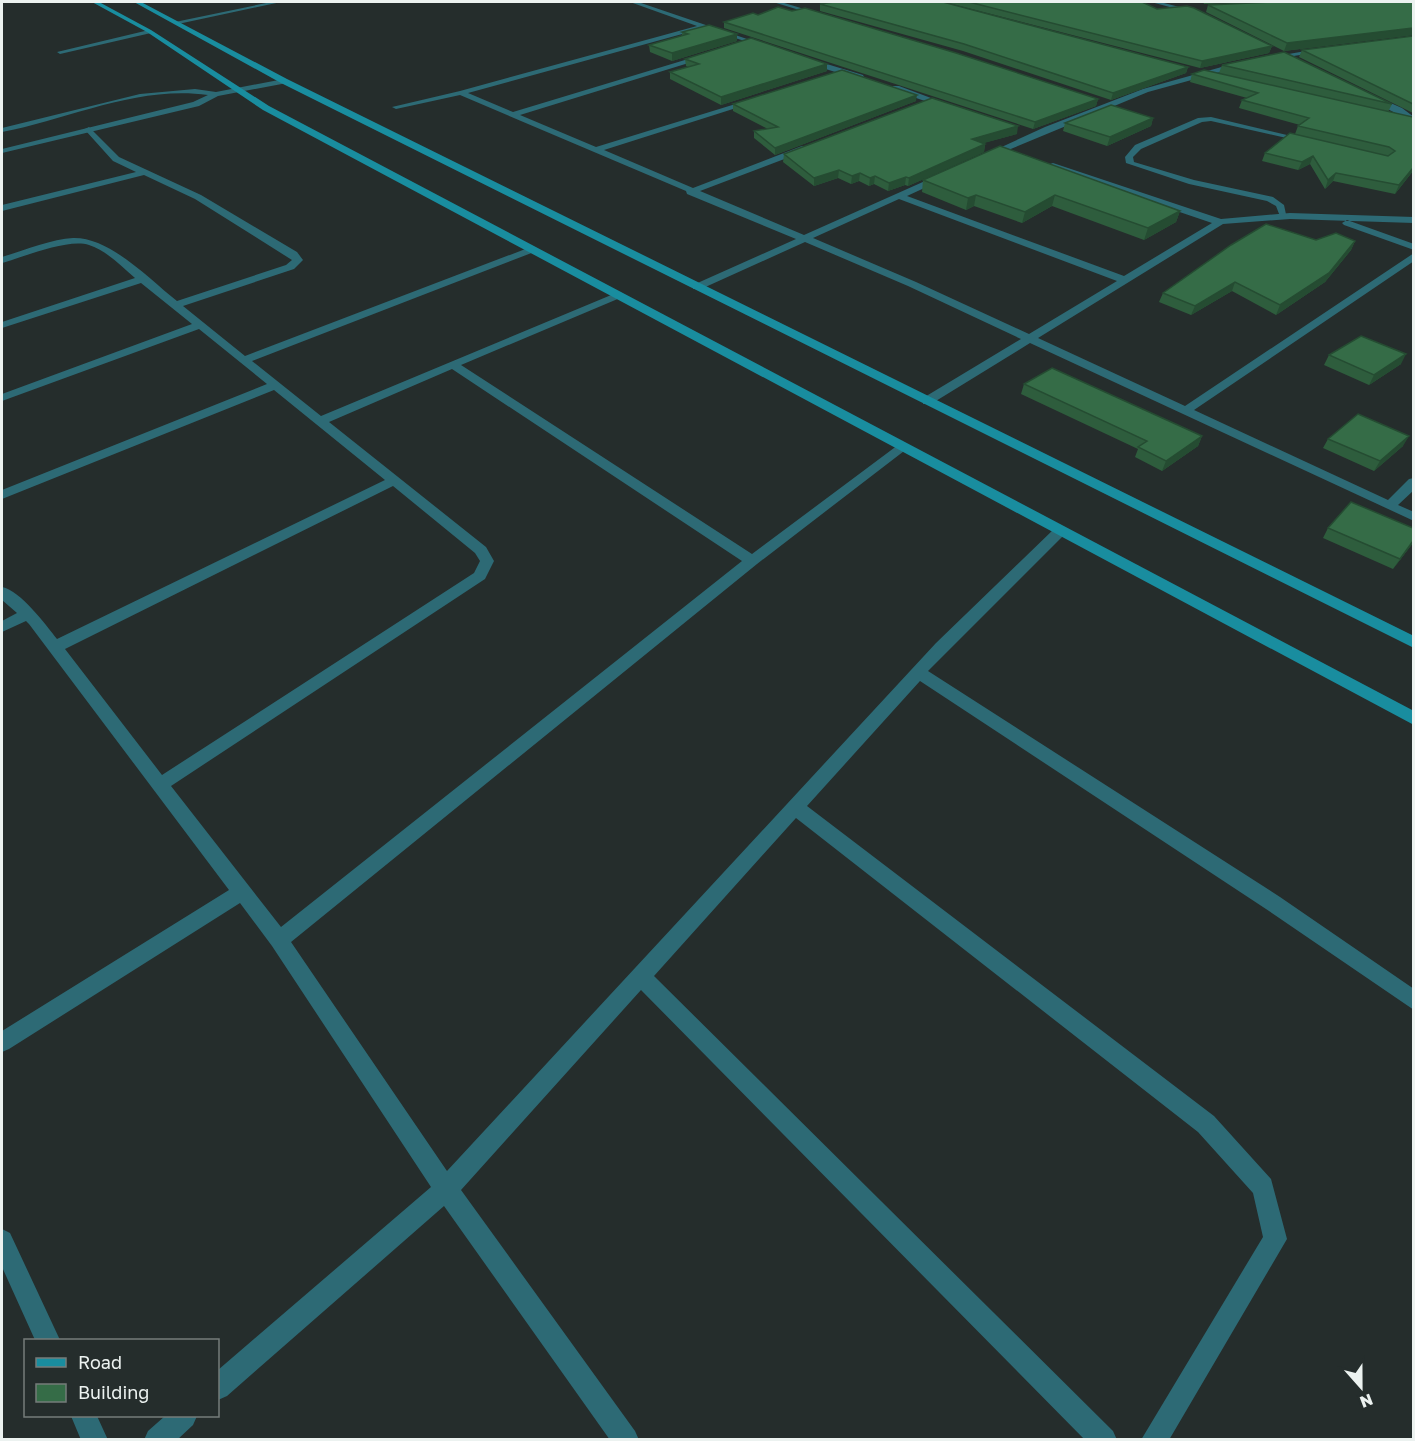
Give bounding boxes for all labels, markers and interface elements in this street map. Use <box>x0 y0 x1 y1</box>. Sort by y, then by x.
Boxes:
legend <box>24 1339 219 1417</box>
text: Road <box>78 1351 122 1373</box>
north arrow <box>1331 1357 1391 1417</box>
text: Building <box>78 1381 149 1403</box>
text: N <box>1357 1389 1376 1413</box>

